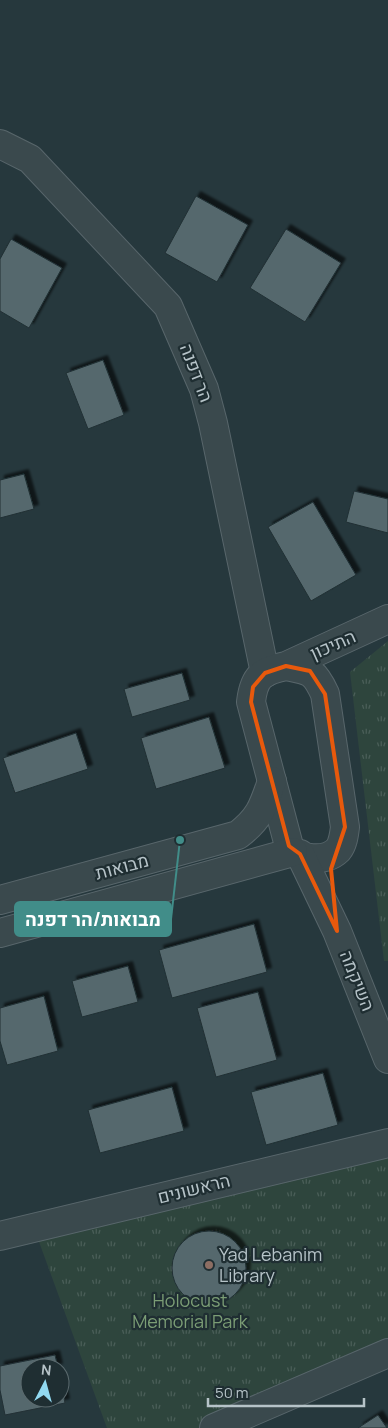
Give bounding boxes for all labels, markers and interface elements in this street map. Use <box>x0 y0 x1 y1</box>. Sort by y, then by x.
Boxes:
street label: הר דפנה <box>175 340 219 405</box>
street label: התיכון <box>306 623 359 665</box>
street label: מבואות <box>92 847 151 885</box>
callout: מבואות/הר דפנה <box>15 902 171 936</box>
text: מבואות/הר דפנה <box>25 906 161 932</box>
street label: השיקמה <box>335 947 381 1015</box>
street label: הראשונים <box>155 1167 233 1209</box>
place label: Yad Lebanim Library <box>219 1242 322 1287</box>
marker: Yad Lebanim Library <box>203 1259 215 1271</box>
park label: Holocust Memorial Park <box>132 1288 249 1333</box>
north arrow <box>20 1358 70 1408</box>
text: N <box>40 1360 52 1380</box>
scale bar <box>208 1376 364 1408</box>
text: 50 m <box>215 1382 249 1403</box>

